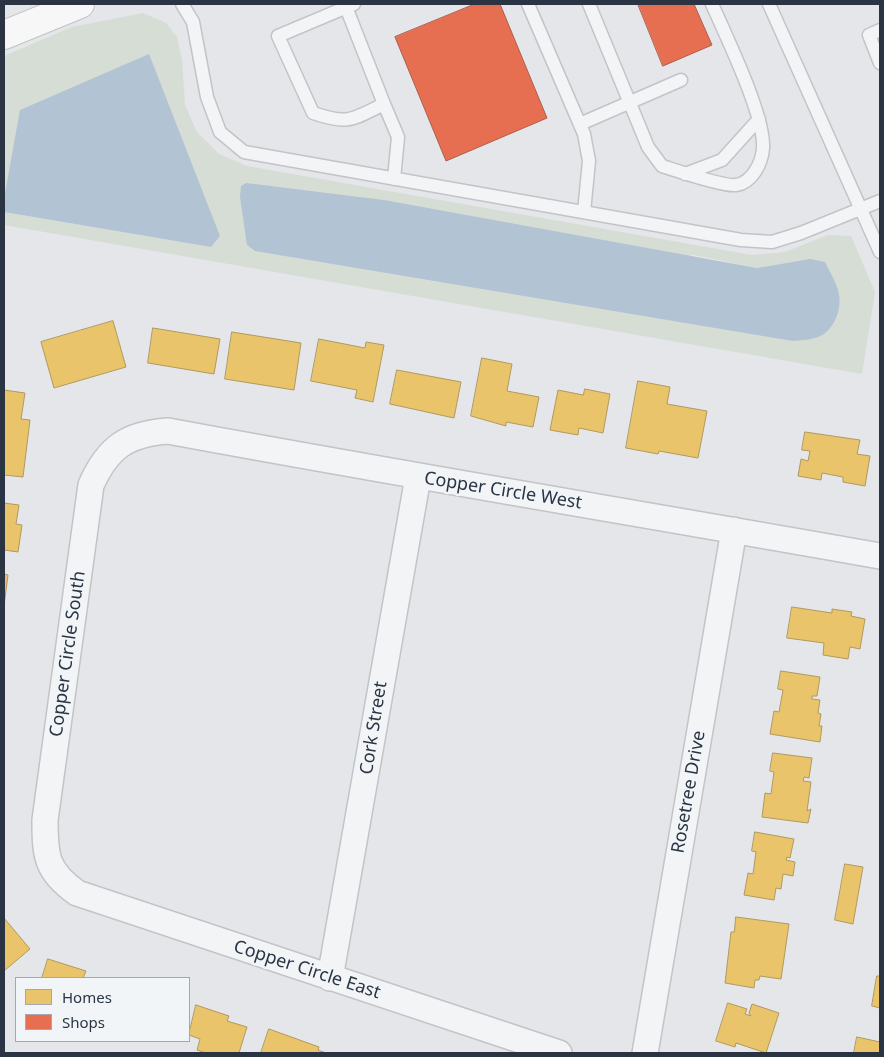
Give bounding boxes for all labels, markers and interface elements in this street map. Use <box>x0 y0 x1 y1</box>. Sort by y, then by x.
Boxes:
street label: Copper Circle West <box>423 468 583 514</box>
street label: Copper Circle South <box>46 570 90 738</box>
street label: Cork Street <box>356 680 392 776</box>
street label: Rosetree Drive <box>668 729 710 855</box>
street label: Copper Circle East <box>231 936 383 1004</box>
legend <box>15 977 190 1042</box>
text: Homes <box>62 987 112 1007</box>
text: Shops <box>62 1012 105 1032</box>

